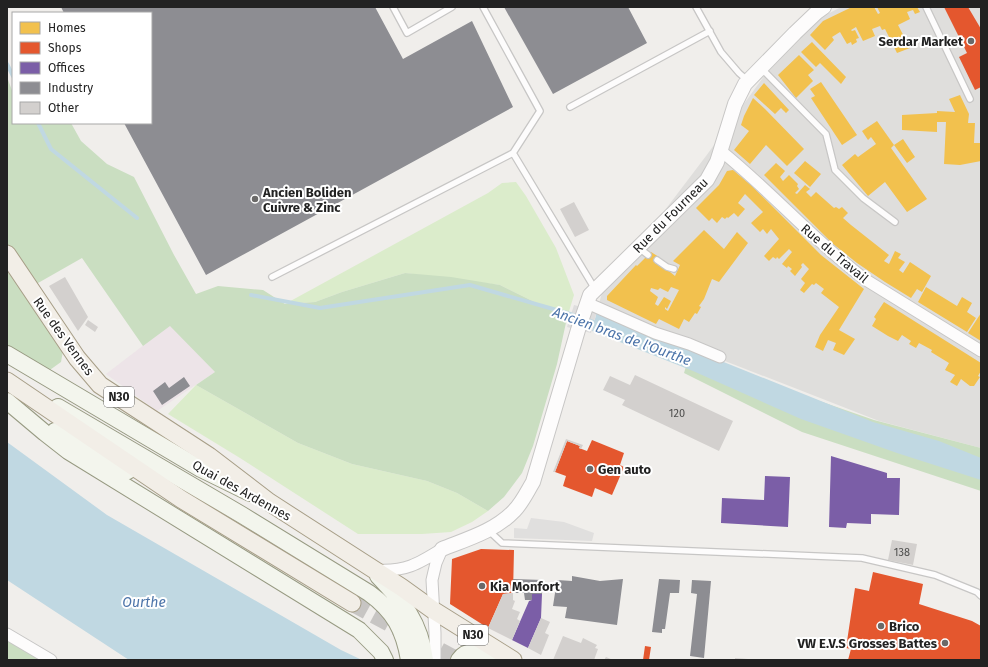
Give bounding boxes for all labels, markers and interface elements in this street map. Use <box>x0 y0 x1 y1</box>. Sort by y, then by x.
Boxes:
legend <box>12 12 152 124</box>
text: Homes <box>48 21 86 35</box>
place label: Serdar Market <box>879 34 964 49</box>
marker: Serdar Market <box>966 36 976 46</box>
text: Shops <box>48 41 82 55</box>
text: Offices <box>48 61 85 75</box>
text: Industry <box>48 81 93 95</box>
text: Other <box>48 101 79 115</box>
street label: Rue du Fourneau <box>630 175 711 256</box>
place label: Ancien Boliden Cuivre & Zinc <box>262 185 351 215</box>
marker: Ancien Boliden Cuivre & Zinc <box>250 194 260 204</box>
street label: Rue du Travail <box>798 221 872 286</box>
street label: Rue des Vennes <box>30 294 97 378</box>
water label: Ancien bras de l'Ourthe <box>549 303 693 369</box>
road number: N30 <box>104 387 134 407</box>
house number: 120 <box>669 407 685 420</box>
street label: Quai des Ardennes <box>190 457 294 524</box>
place label: Gen auto <box>598 462 651 477</box>
marker: Gen auto <box>585 464 595 474</box>
house number: 138 <box>894 546 910 559</box>
place label: Kia Monfort <box>490 579 561 594</box>
marker: Kia Monfort <box>477 581 487 591</box>
water label: Ourthe <box>122 594 166 611</box>
place label: Brico <box>889 619 920 634</box>
marker: Brico <box>876 621 886 631</box>
road number: N30 <box>458 625 488 645</box>
place label: VW E.V.S Grosses Battes <box>797 636 938 651</box>
marker: VW E.V.S Grosses Battes <box>940 638 950 648</box>

